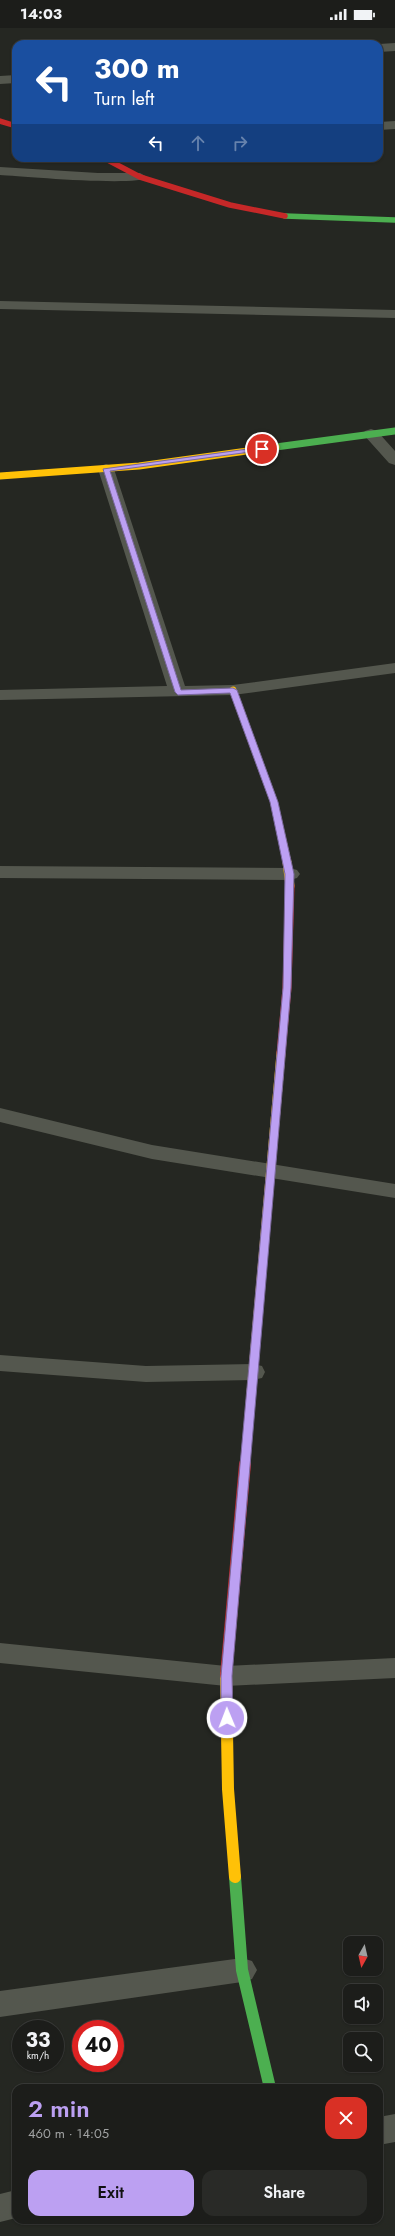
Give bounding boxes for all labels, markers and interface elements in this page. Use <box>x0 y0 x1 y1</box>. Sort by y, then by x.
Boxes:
text: 14:03 <box>20 3 62 25</box>
text: 300 m <box>94 48 180 89</box>
icon: left <box>28 56 80 108</box>
text: Turn left <box>94 86 154 112</box>
icon: left <box>145 132 167 154</box>
icon: ahead <box>187 132 209 154</box>
icon: right <box>229 132 251 154</box>
pin <box>245 432 279 466</box>
icon: arrive <box>251 438 273 460</box>
position arrow <box>206 1697 248 1739</box>
north arrow <box>343 1936 383 1976</box>
map controls <box>343 1936 383 2072</box>
button: sound <box>343 1984 383 2024</box>
speed limit sign: 40 <box>72 2020 124 2072</box>
text: 33 <box>26 2026 50 2055</box>
button: search <box>343 2032 383 2072</box>
text: km/h <box>27 2048 49 2063</box>
text: 2 min <box>28 2091 90 2126</box>
button: close <box>325 2097 367 2139</box>
text: 460 m · 14:05 <box>28 2124 109 2143</box>
button: Exit <box>28 2170 194 2216</box>
button: Share <box>202 2170 367 2216</box>

